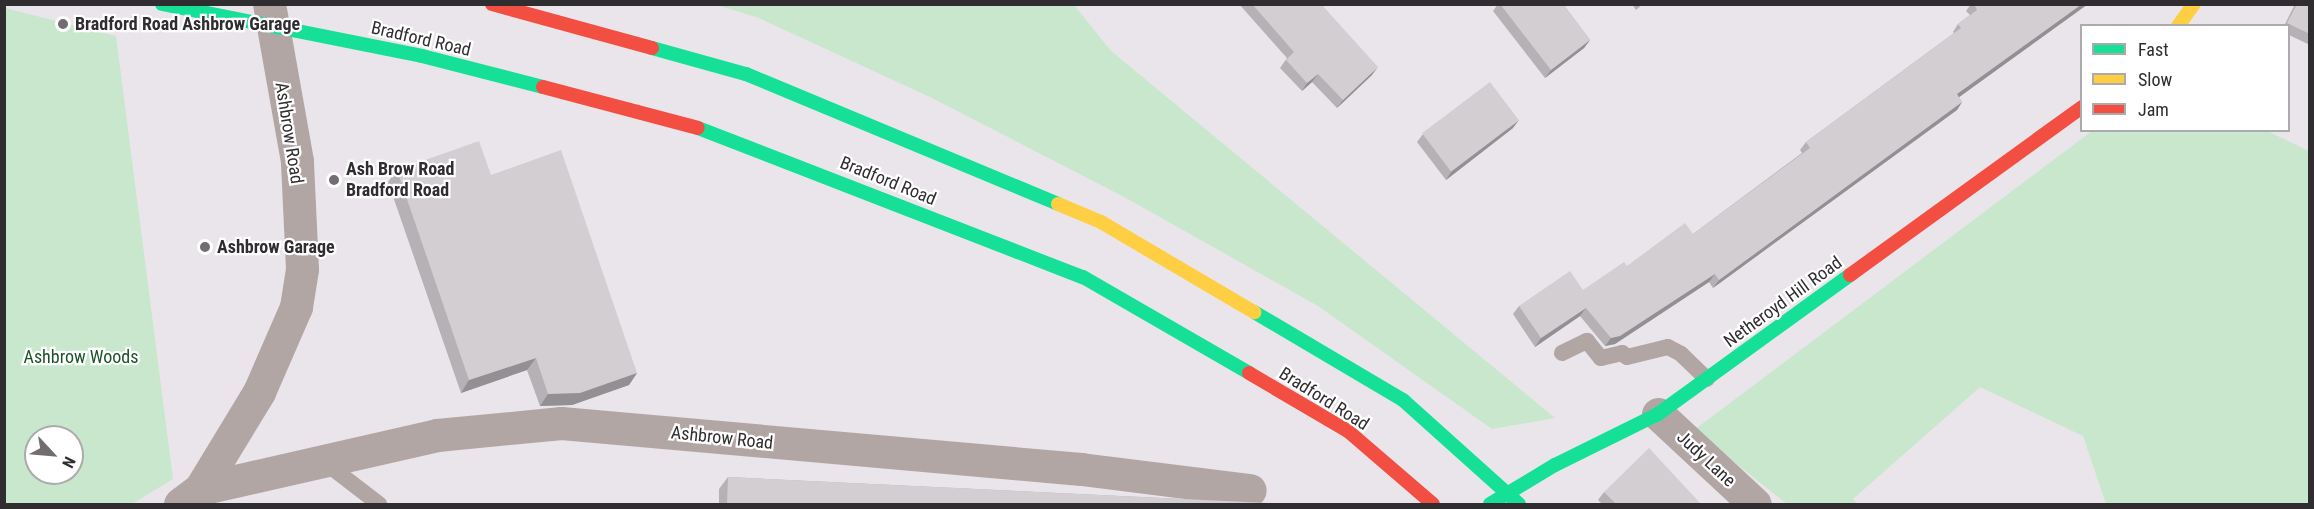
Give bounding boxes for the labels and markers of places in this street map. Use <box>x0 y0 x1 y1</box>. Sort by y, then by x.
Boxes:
place label: Bradford Road Ashbrow Garage <box>75 13 300 35</box>
marker: Bradford Road Ashbrow Garage <box>56 17 70 31</box>
place label: Ash Brow Road Bradford Road <box>346 159 454 201</box>
marker: Ash Brow Road Bradford Road <box>327 173 341 187</box>
place label: Ashbrow Garage <box>217 236 335 258</box>
marker: Ashbrow Garage <box>198 240 212 254</box>

